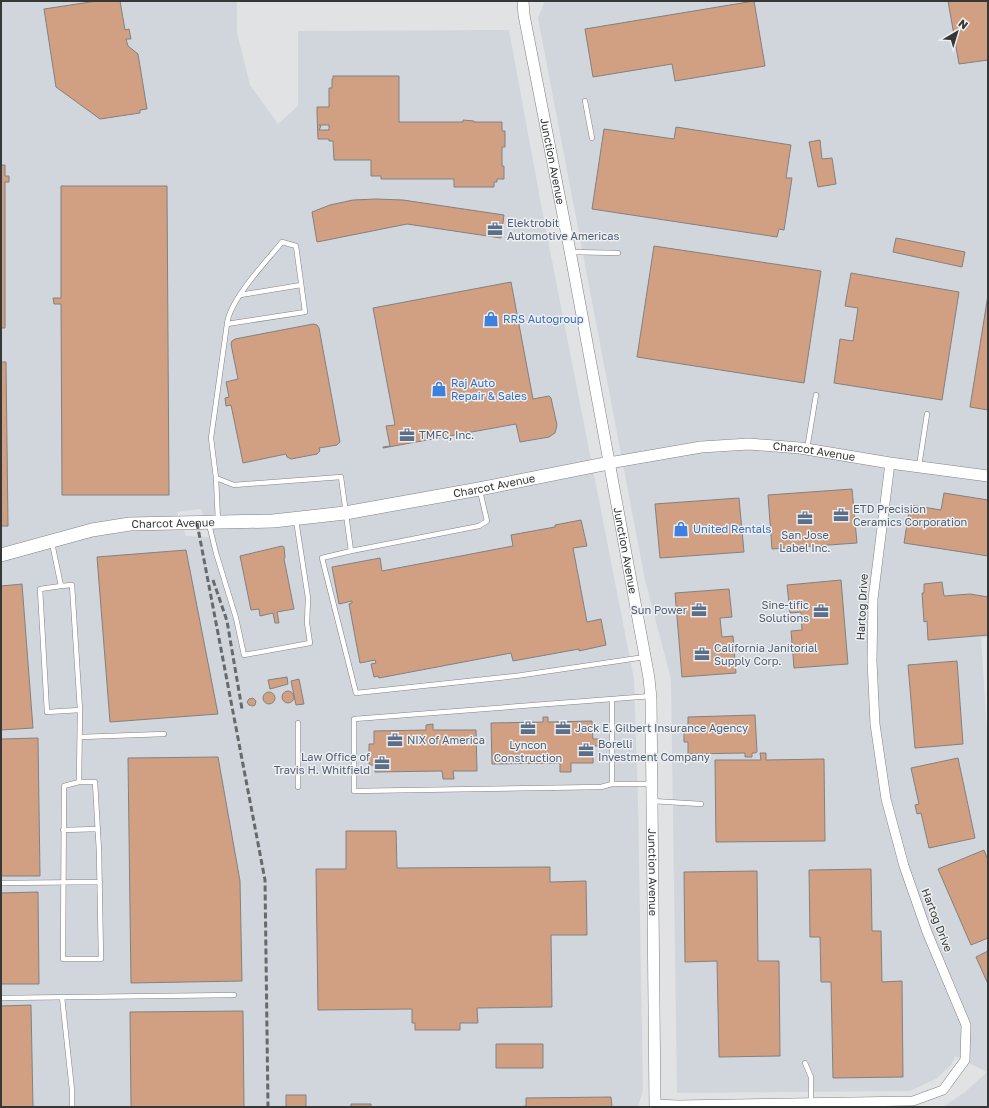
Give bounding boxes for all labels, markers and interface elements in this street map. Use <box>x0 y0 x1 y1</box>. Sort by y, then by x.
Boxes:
north arrow <box>937 12 977 52</box>
text: N <box>956 16 971 31</box>
street label: Junction Avenue <box>538 117 568 205</box>
place label: Elektrobit Automotive Americas <box>507 216 619 242</box>
office icon: Elektrobit Automotive Americas <box>486 220 504 238</box>
shop icon: RRS Autogroup <box>482 310 500 328</box>
place label: RRS Autogroup <box>503 312 584 325</box>
place label: Raj Auto Repair & Sales <box>451 376 527 402</box>
shop icon: Raj Auto Repair & Sales <box>430 380 448 398</box>
office icon: TMFC, Inc. <box>398 426 416 444</box>
place label: TMFC, Inc. <box>419 428 474 441</box>
street label: Charcot Avenue <box>772 439 856 463</box>
street label: Charcot Avenue <box>452 471 536 500</box>
place label: ETD Precision Ceramics Corporation <box>853 502 967 528</box>
street label: Junction Avenue <box>612 506 640 595</box>
office icon: ETD Precision Ceramics Corporation <box>832 506 850 524</box>
office icon: San Jose Label Inc. <box>796 509 814 527</box>
street label: Charcot Avenue <box>131 515 215 530</box>
shop icon: United Rentals <box>672 520 690 538</box>
place label: United Rentals <box>693 522 772 535</box>
place label: San Jose Label Inc. <box>779 528 831 554</box>
street label: Hartog Drive <box>853 573 870 641</box>
place label: Sine-tific Solutions <box>759 598 809 624</box>
office icon: Sun Power <box>690 601 708 619</box>
office icon: Sine-tific Solutions <box>812 602 830 620</box>
place label: Sun Power <box>631 603 688 616</box>
place label: California Janitorial Supply Corp. <box>714 641 818 667</box>
office icon: California Janitorial Supply Corp. <box>693 645 711 663</box>
office icon: Lyncon Construction <box>519 719 537 737</box>
office icon: Jack E. Gilbert Insurance Agency <box>554 719 572 737</box>
place label: Jack E. Gilbert Insurance Agency <box>575 721 748 734</box>
office icon: NIX of America <box>386 731 404 749</box>
place label: NIX of America <box>407 733 485 746</box>
place label: Borelli Investment Company <box>598 737 710 763</box>
place label: Lyncon Construction <box>494 738 562 764</box>
office icon: Borelli Investment Company <box>577 741 595 759</box>
place label: Law Office of Travis H. Whitfield <box>274 750 370 776</box>
office icon: Law Office of Travis H. Whitfield <box>373 754 391 772</box>
street label: Junction Avenue <box>646 828 660 916</box>
street label: Hartog Drive <box>919 886 956 953</box>

